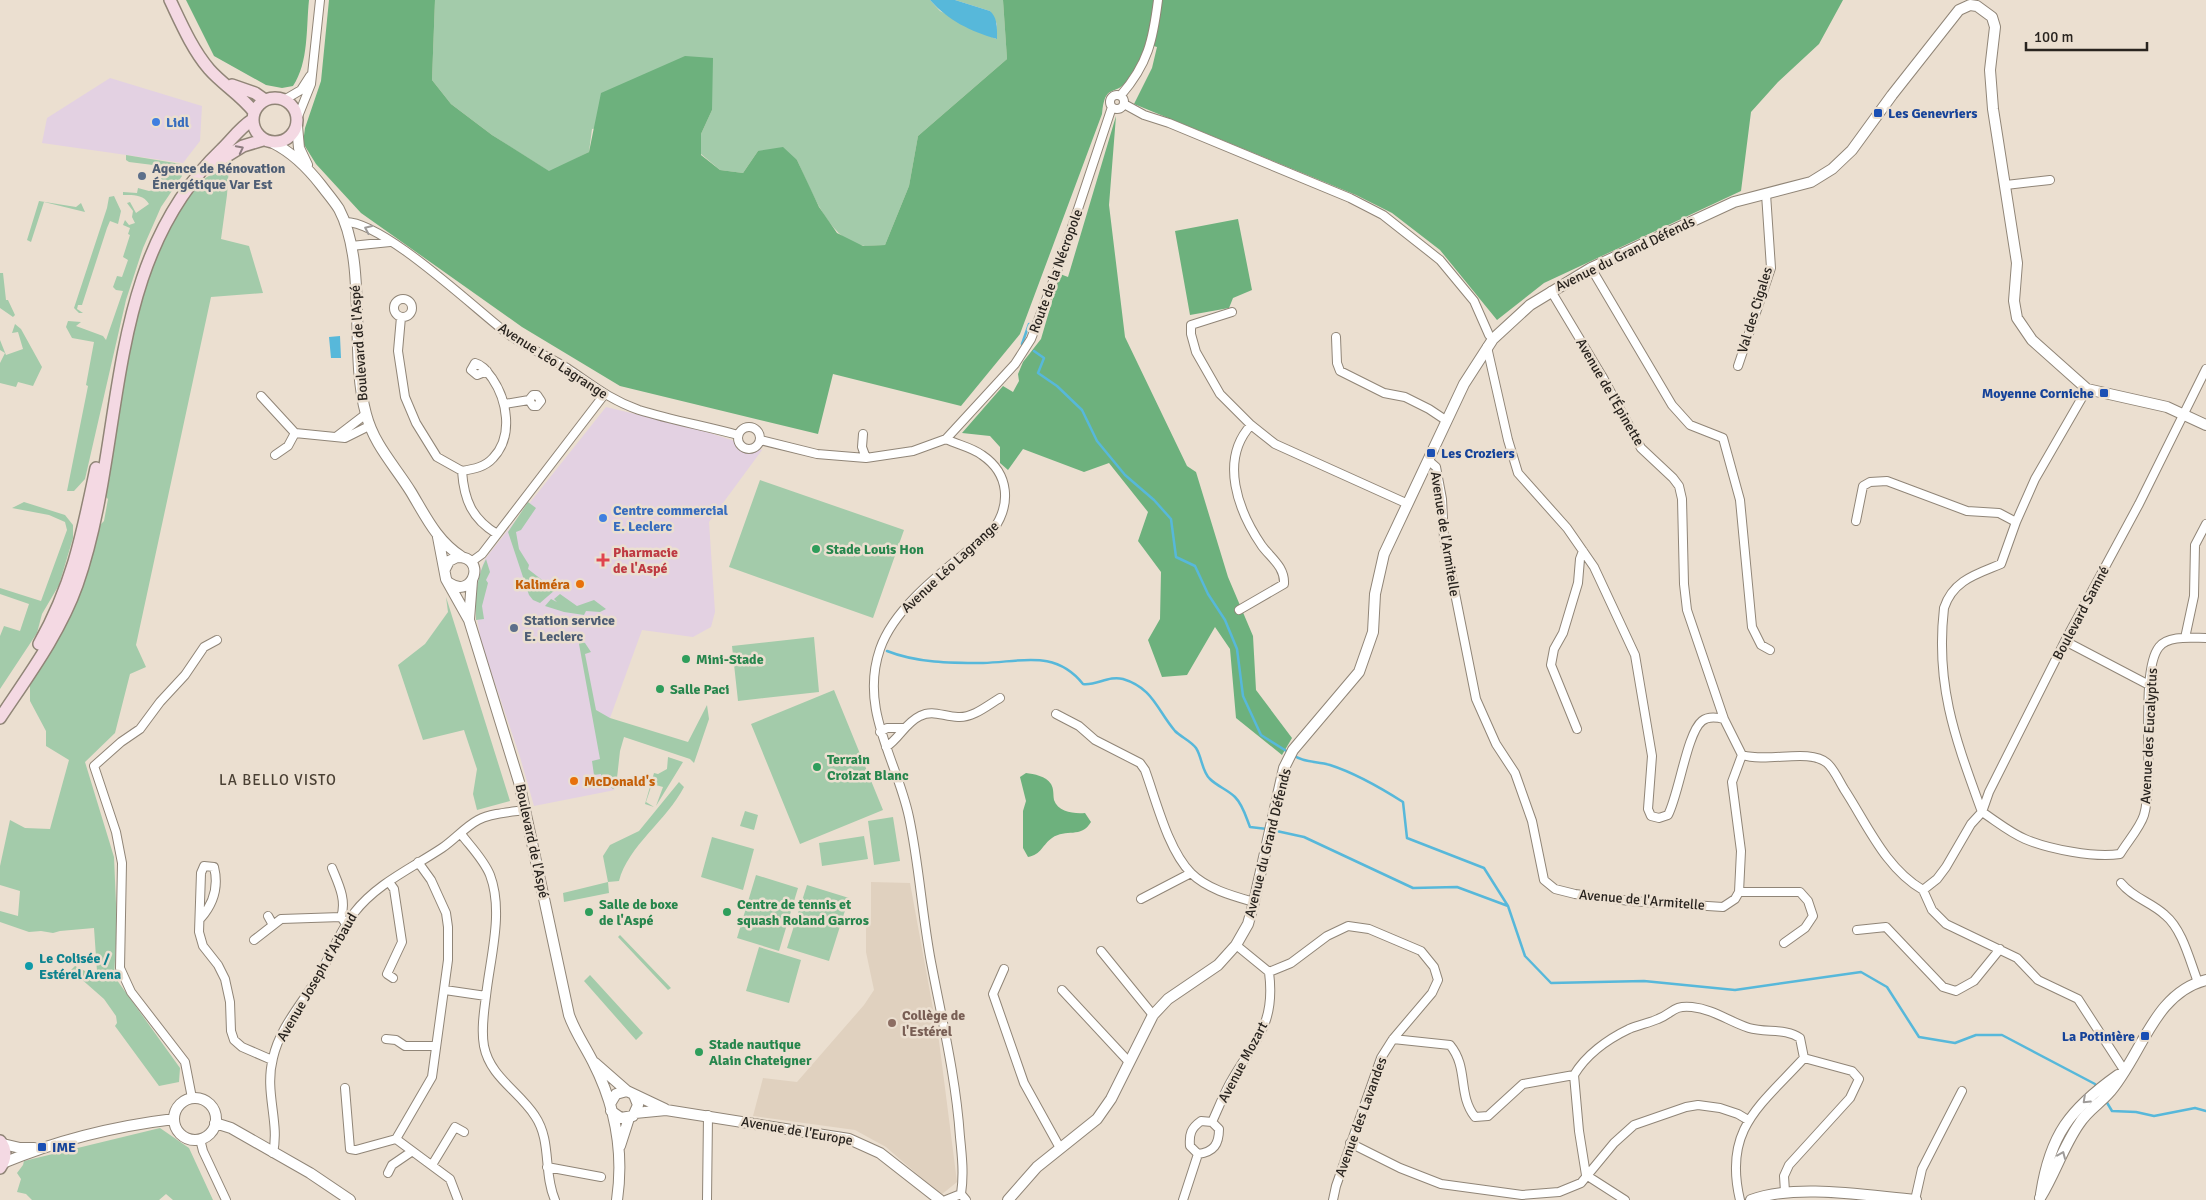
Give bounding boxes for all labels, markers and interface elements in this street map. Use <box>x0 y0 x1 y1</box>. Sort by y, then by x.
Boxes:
scale bar <box>2026 20 2147 52</box>
text: 100 m <box>2034 28 2074 46</box>
place label: Les Genevriers <box>1888 105 1977 122</box>
marker: Les Genevriers <box>1872 107 1884 119</box>
place label: Lidl <box>166 114 190 131</box>
marker: Lidl <box>150 116 162 128</box>
one-way arrow <box>235 144 244 155</box>
place label: Agence de Rénovation Énergétique Var Est <box>152 160 286 193</box>
marker: Agence de Rénovation Énergétique Var Est <box>136 170 148 182</box>
street label: Route de la Nécropole <box>1026 207 1086 335</box>
street label: Avenue du Grand Défends <box>1552 213 1698 295</box>
one-way arrow <box>364 224 373 235</box>
street label: Val des Cigales <box>1734 265 1776 355</box>
street label: Boulevard de l'Aspé <box>346 284 372 402</box>
street label: Avenue Léo Lagrange <box>495 319 611 403</box>
street label: Avenue de l'Épinette <box>1572 335 1648 449</box>
place label: Moyenne Corniche <box>1982 385 2094 402</box>
marker: Moyenne Corniche <box>2098 387 2110 399</box>
place label: Les Croziers <box>1441 445 1515 462</box>
marker: Les Croziers <box>1425 447 1437 459</box>
street label: Avenue de l'Armitelle <box>1427 470 1463 598</box>
place label: Centre commercial E. Leclerc <box>613 502 729 535</box>
marker: Centre commercial E. Leclerc <box>597 512 609 524</box>
street label: Avenue Léo Lagrange <box>898 517 1002 617</box>
place label: Stade Louis Hon <box>826 541 924 558</box>
marker: Stade Louis Hon <box>810 543 822 555</box>
place label: Pharmacie de l'Aspé <box>613 544 678 577</box>
marker: Pharmacie de l'Aspé <box>597 554 609 566</box>
street label: Boulevard Samné <box>2049 563 2113 663</box>
place label: Kaliméra <box>515 576 570 593</box>
marker: Kaliméra <box>574 578 586 590</box>
place label: Station service E. Leclerc <box>524 612 615 645</box>
marker: Station service E. Leclerc <box>508 622 520 634</box>
place label: Mini-Stade <box>696 651 764 668</box>
marker: Mini-Stade <box>680 653 692 665</box>
street label: Avenue des Eucalyptus <box>2137 668 2161 804</box>
place label: Salle Paci <box>670 681 730 698</box>
marker: Salle Paci <box>654 683 666 695</box>
place label: Terrain Croizat Blanc <box>827 751 909 784</box>
marker: Terrain Croizat Blanc <box>811 761 823 773</box>
street label: Avenue du Grand Défends <box>1241 767 1295 919</box>
district label: LA BELLO VISTO <box>219 771 337 789</box>
place label: McDonald's <box>584 773 655 790</box>
marker: McDonald's <box>568 775 580 787</box>
street label: Boulevard de l'Aspé <box>512 782 552 900</box>
street label: Avenue de l'Armitelle <box>1578 886 1706 914</box>
place label: Salle de boxe de l'Aspé <box>599 896 678 929</box>
place label: Centre de tennis et squash Roland Garros <box>737 896 869 929</box>
marker: Salle de boxe de l'Aspé <box>583 906 595 918</box>
marker: Centre de tennis et squash Roland Garros <box>721 906 733 918</box>
street label: Avenue Joseph d'Arbaud <box>273 910 361 1044</box>
place label: Le Colisée / Estérel Arena <box>39 950 121 983</box>
marker: Le Colisée / Estérel Arena <box>23 960 35 972</box>
place label: Collège de l'Estérel <box>902 1007 965 1040</box>
marker: Collège de l'Estérel <box>886 1017 898 1029</box>
street label: Avenue Mozart <box>1215 1019 1271 1105</box>
place label: La Potinière <box>2062 1028 2135 1045</box>
marker: La Potinière <box>2139 1030 2151 1042</box>
place label: Stade nautique Alain Chateigner <box>709 1036 812 1069</box>
marker: Stade nautique Alain Chateigner <box>693 1046 705 1058</box>
street label: Avenue des Lavandes <box>1331 1055 1391 1179</box>
one-way arrow <box>2083 1094 2092 1103</box>
street label: Avenue de l'Europe <box>740 1113 854 1149</box>
place label: IME <box>52 1139 76 1156</box>
marker: IME <box>36 1141 48 1153</box>
one-way arrow <box>2056 1151 2067 1160</box>

